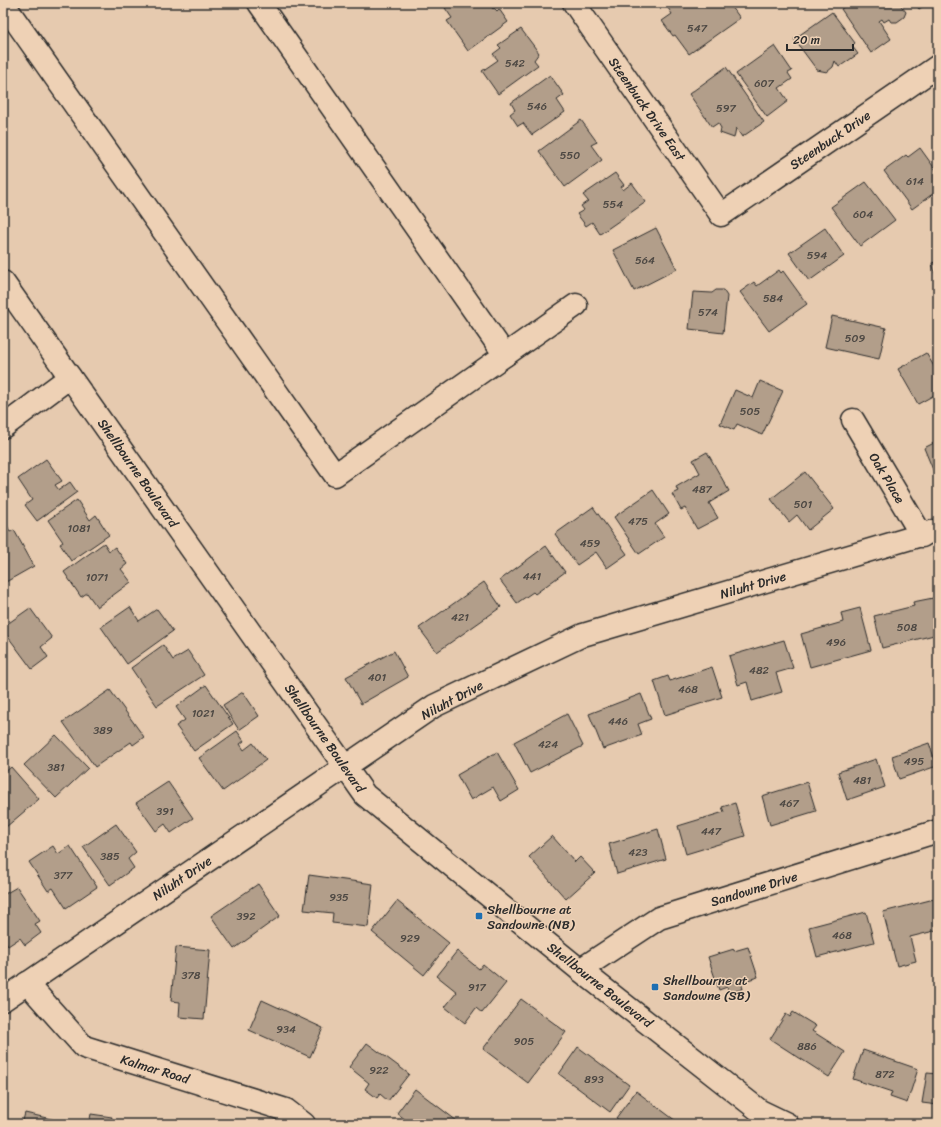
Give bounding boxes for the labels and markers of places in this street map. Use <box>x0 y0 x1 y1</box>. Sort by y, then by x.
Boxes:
place label: Shellbourne at Sandowne (NB) <box>487 898 576 936</box>
marker: Shellbourne at Sandowne (NB) <box>474 911 484 921</box>
place label: Shellbourne at Sandowne (SB) <box>663 969 751 1007</box>
marker: Shellbourne at Sandowne (SB) <box>650 982 660 992</box>

